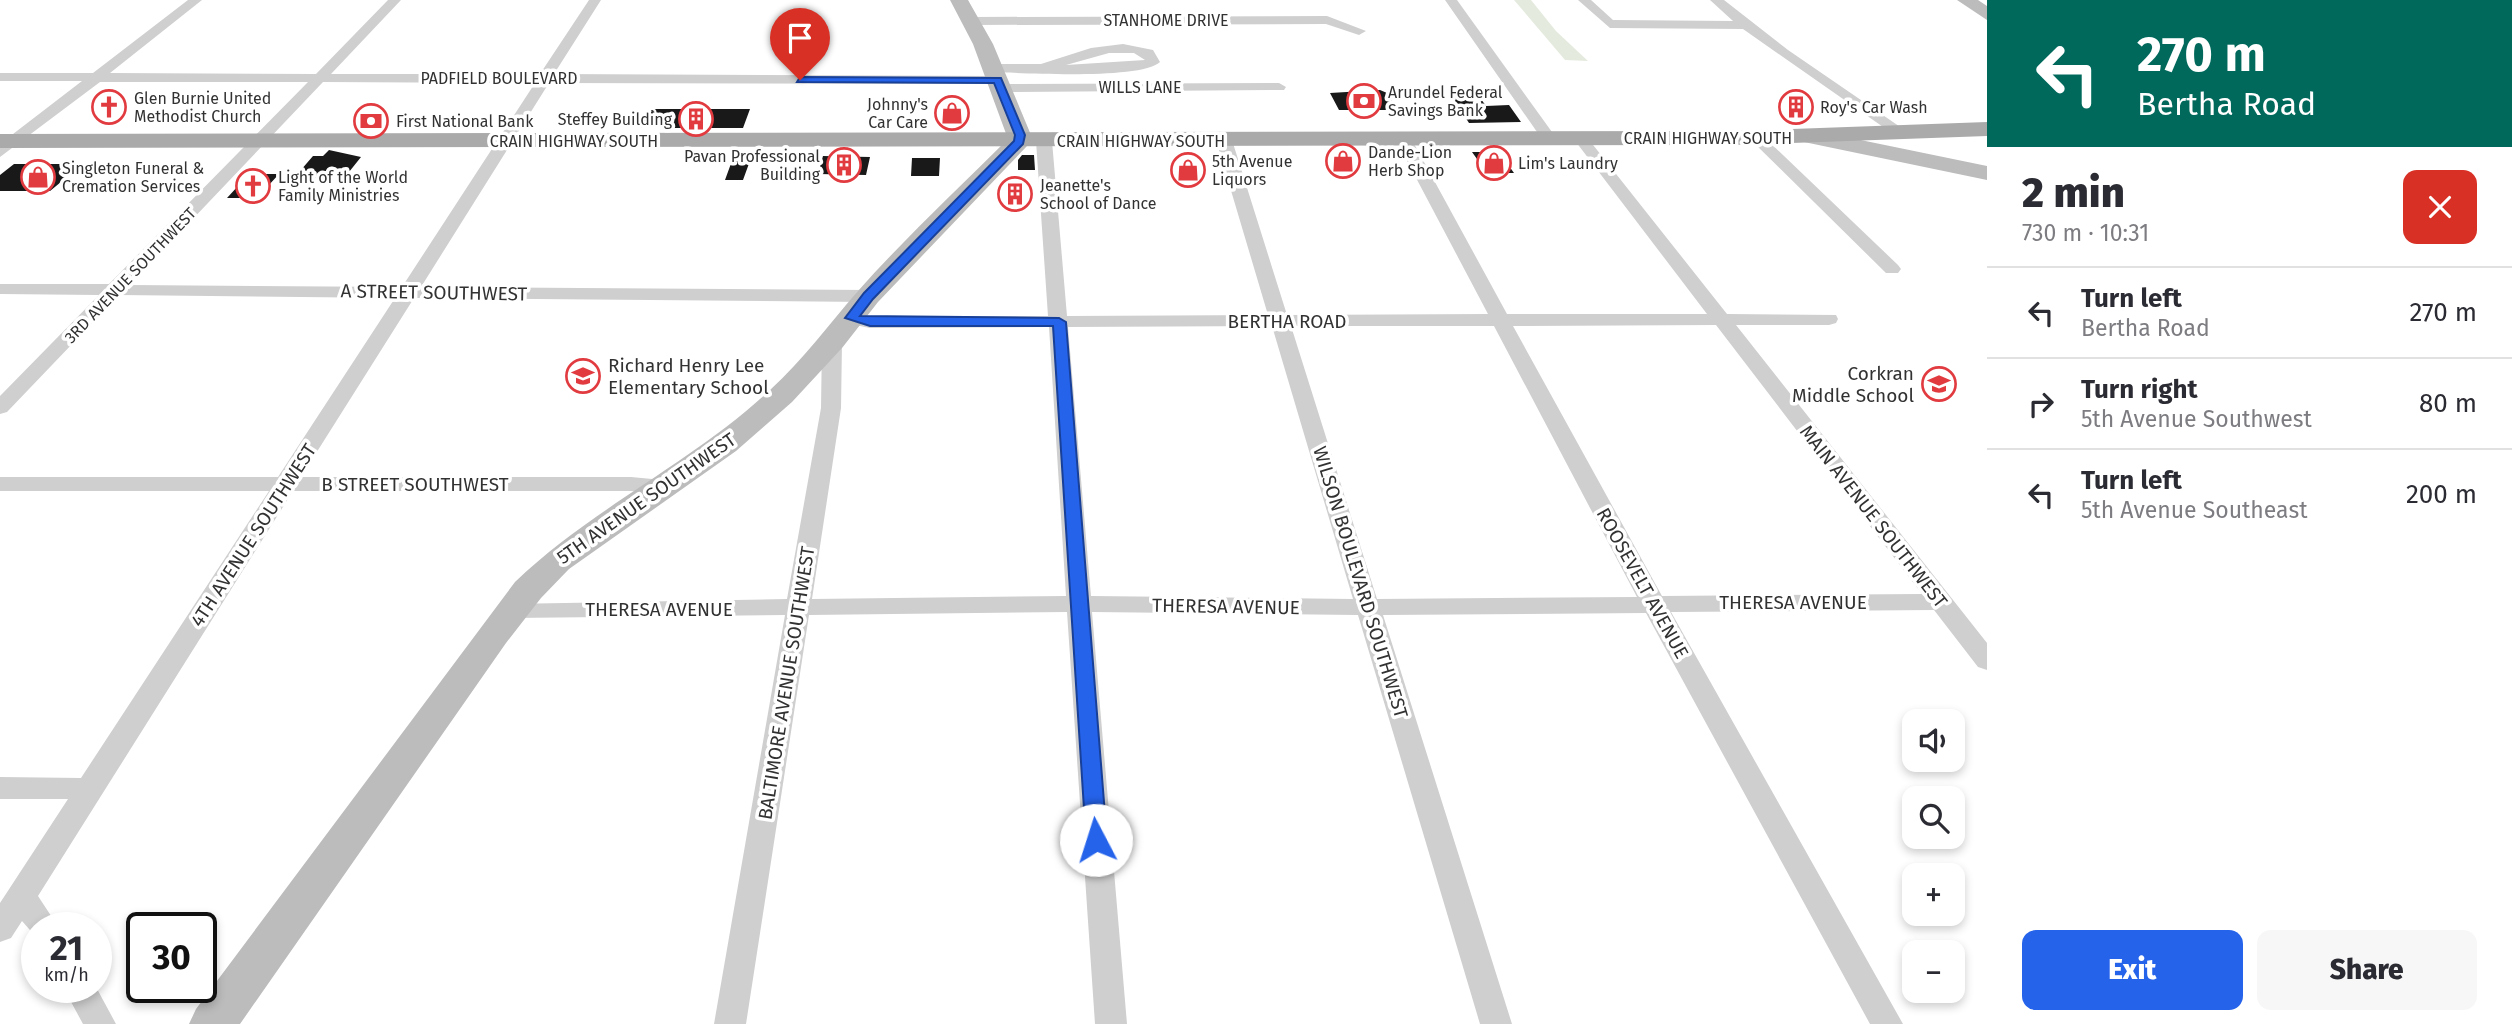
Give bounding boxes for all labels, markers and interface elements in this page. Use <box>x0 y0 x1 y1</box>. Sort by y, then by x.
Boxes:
pin <box>770 8 830 80</box>
street label: STANHOME DRIVE <box>1103 11 1229 30</box>
icon: arrive <box>781 19 819 57</box>
text: 270 m <box>2137 25 2266 84</box>
icon: left <box>2022 28 2113 119</box>
street label: PADFIELD BOULEVARD <box>420 69 578 88</box>
street label: WILLS LANE <box>1098 78 1182 97</box>
bank icon: Arundel Federal Savings Bank <box>1345 82 1383 120</box>
place label: Arundel Federal Savings Bank <box>1388 83 1503 120</box>
text: Bertha Road <box>2137 85 2316 123</box>
church icon: Glen Burnie United Methodist Church <box>90 88 128 126</box>
building icon: Roy's Car Wash <box>1777 88 1815 126</box>
place label: Glen Burnie United Methodist Church <box>134 89 271 126</box>
shop icon: Johnny's Car Care <box>933 94 971 132</box>
place label: Johnny's Car Care <box>867 95 928 132</box>
place label: Roy's Car Wash <box>1820 98 1928 117</box>
building icon: Steffey Building <box>677 100 715 138</box>
bank icon: First National Bank <box>352 102 390 140</box>
place label: Steffey Building <box>558 110 673 129</box>
place label: First National Bank <box>396 112 534 131</box>
street label: CRAIN HIGHWAY SOUTH <box>1624 129 1792 148</box>
street label: CRAIN HIGHWAY SOUTH <box>490 132 658 151</box>
street label: CRAIN HIGHWAY SOUTH <box>1057 132 1225 151</box>
shop icon: Dande-Lion Herb Shop <box>1324 142 1362 180</box>
place label: Dande-Lion Herb Shop <box>1368 143 1452 180</box>
shop icon: Lim's Laundry <box>1475 144 1513 182</box>
building icon: Pavan Professional Building <box>825 146 863 184</box>
place label: Pavan Professional Building <box>684 147 821 184</box>
shop icon: 5th Avenue Liquors <box>1169 151 1207 189</box>
place label: 5th Avenue Liquors <box>1212 152 1292 189</box>
place label: Lim's Laundry <box>1518 154 1618 173</box>
shop icon: Singleton Funeral & Cremation Services <box>19 158 57 196</box>
place label: Singleton Funeral & Cremation Services <box>62 159 205 196</box>
church icon: Light of the World Family Ministries <box>234 167 272 205</box>
place label: Light of the World Family Ministries <box>278 168 408 205</box>
text: 2 min <box>2022 168 2125 218</box>
button: close <box>2403 170 2477 244</box>
building icon: Jeanette's School of Dance <box>996 175 1034 213</box>
place label: Jeanette's School of Dance <box>1040 176 1157 213</box>
street label: 3RD AVENUE SOUTHWEST <box>61 203 200 347</box>
text: 730 m · 10:31 <box>2022 219 2149 247</box>
street label: A STREET SOUTHWEST <box>340 279 528 306</box>
text: Turn left <box>2081 283 2182 314</box>
icon: left <box>2022 294 2060 332</box>
text: 270 m <box>2409 297 2477 328</box>
street label: BERTHA ROAD <box>1228 310 1346 333</box>
text: Bertha Road <box>2081 314 2210 342</box>
place label: Richard Henry Lee Elementary School <box>608 354 769 399</box>
school or university icon: Richard Henry Lee Elementary School <box>564 357 602 395</box>
place label: Corkran Middle School <box>1792 362 1914 407</box>
school or university icon: Corkran Middle School <box>1920 365 1958 403</box>
text: Turn right <box>2081 374 2198 405</box>
icon: right <box>2022 385 2060 423</box>
text: 80 m <box>2419 388 2477 419</box>
text: 5th Avenue Southwest <box>2081 405 2312 433</box>
street label: MAIN AVENUE SOUTHWEST <box>1795 420 1952 612</box>
street label: 5TH AVENUE SOUTHWEST <box>552 428 740 569</box>
street label: 4TH AVENUE SOUTHWEST <box>186 439 321 631</box>
street label: WILSON BOULEVARD SOUTHWEST <box>1308 443 1413 721</box>
text: Turn left <box>2081 465 2182 496</box>
street label: B STREET SOUTHWEST <box>321 473 509 496</box>
icon: left <box>2022 476 2060 514</box>
text: 200 m <box>2406 479 2477 510</box>
text: 5th Avenue Southeast <box>2081 496 2307 524</box>
street label: ROOSEVELT AVENUE <box>1592 504 1694 663</box>
street label: BALTIMORE AVENUE SOUTHWEST <box>754 545 820 821</box>
street label: THERESA AVENUE <box>1719 591 1867 614</box>
street label: THERESA AVENUE <box>1152 594 1300 619</box>
street label: THERESA AVENUE <box>585 598 733 621</box>
map controls <box>1902 709 1965 1003</box>
button: sound <box>1902 709 1965 772</box>
button: search <box>1902 786 1965 849</box>
position arrow <box>1059 803 1133 877</box>
button: + <box>1902 863 1965 926</box>
speed limit sign: 30 <box>126 912 217 1003</box>
text: 21 <box>50 927 83 969</box>
button: Exit <box>2022 930 2243 1010</box>
button: Share <box>2257 930 2477 1010</box>
button: − <box>1902 940 1965 1003</box>
text: km/h <box>44 964 89 986</box>

